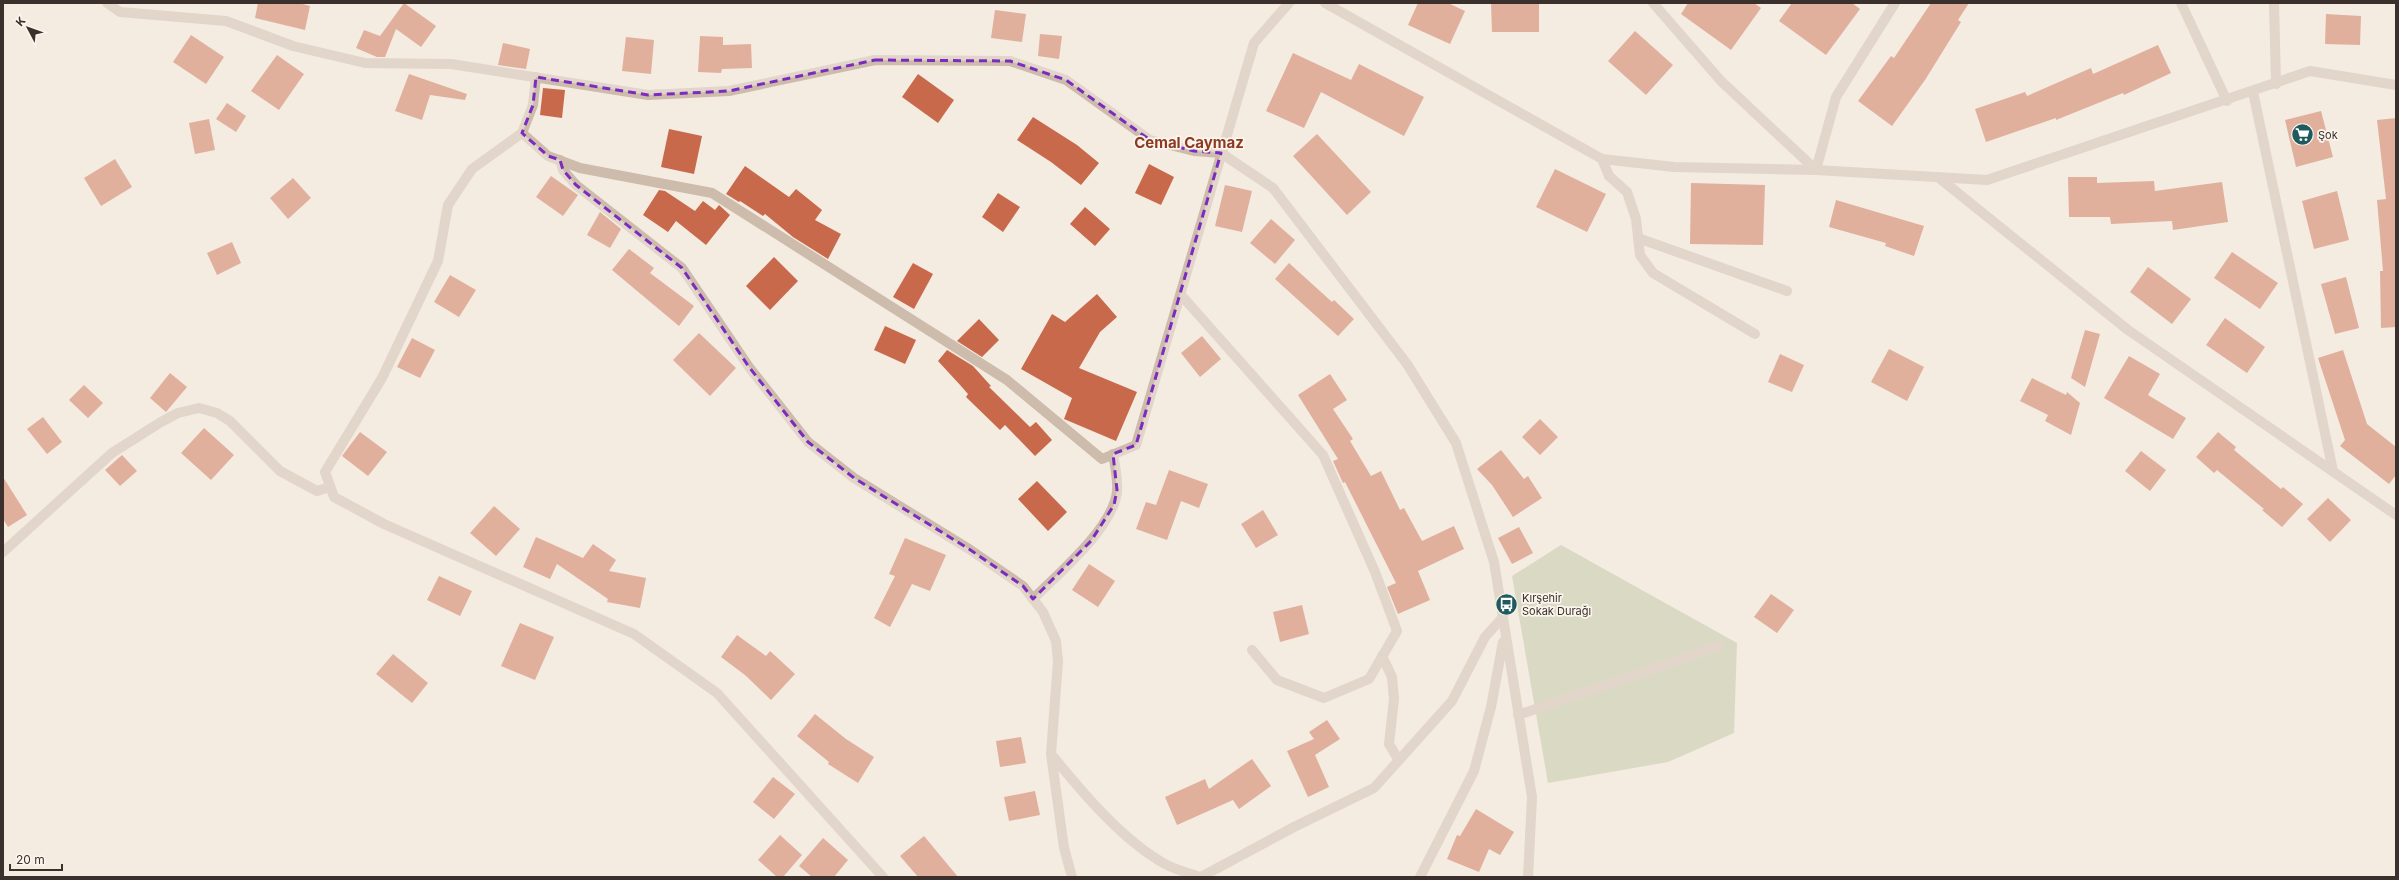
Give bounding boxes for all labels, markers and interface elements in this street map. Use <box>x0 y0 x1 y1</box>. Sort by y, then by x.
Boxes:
north arrow <box>8 8 48 48</box>
text: K <box>13 14 28 29</box>
supermarket icon: Şok <box>2289 122 2315 148</box>
place label: Şok <box>2318 128 2338 142</box>
district label: Cemal Caymaz <box>1134 133 1244 152</box>
bus stop icon: Kırşehir Sokak Durağı <box>1493 591 1519 617</box>
place label: Kırşehir Sokak Durağı <box>1522 591 1591 618</box>
scale bar <box>10 846 62 872</box>
text: 20 m <box>16 852 45 867</box>

